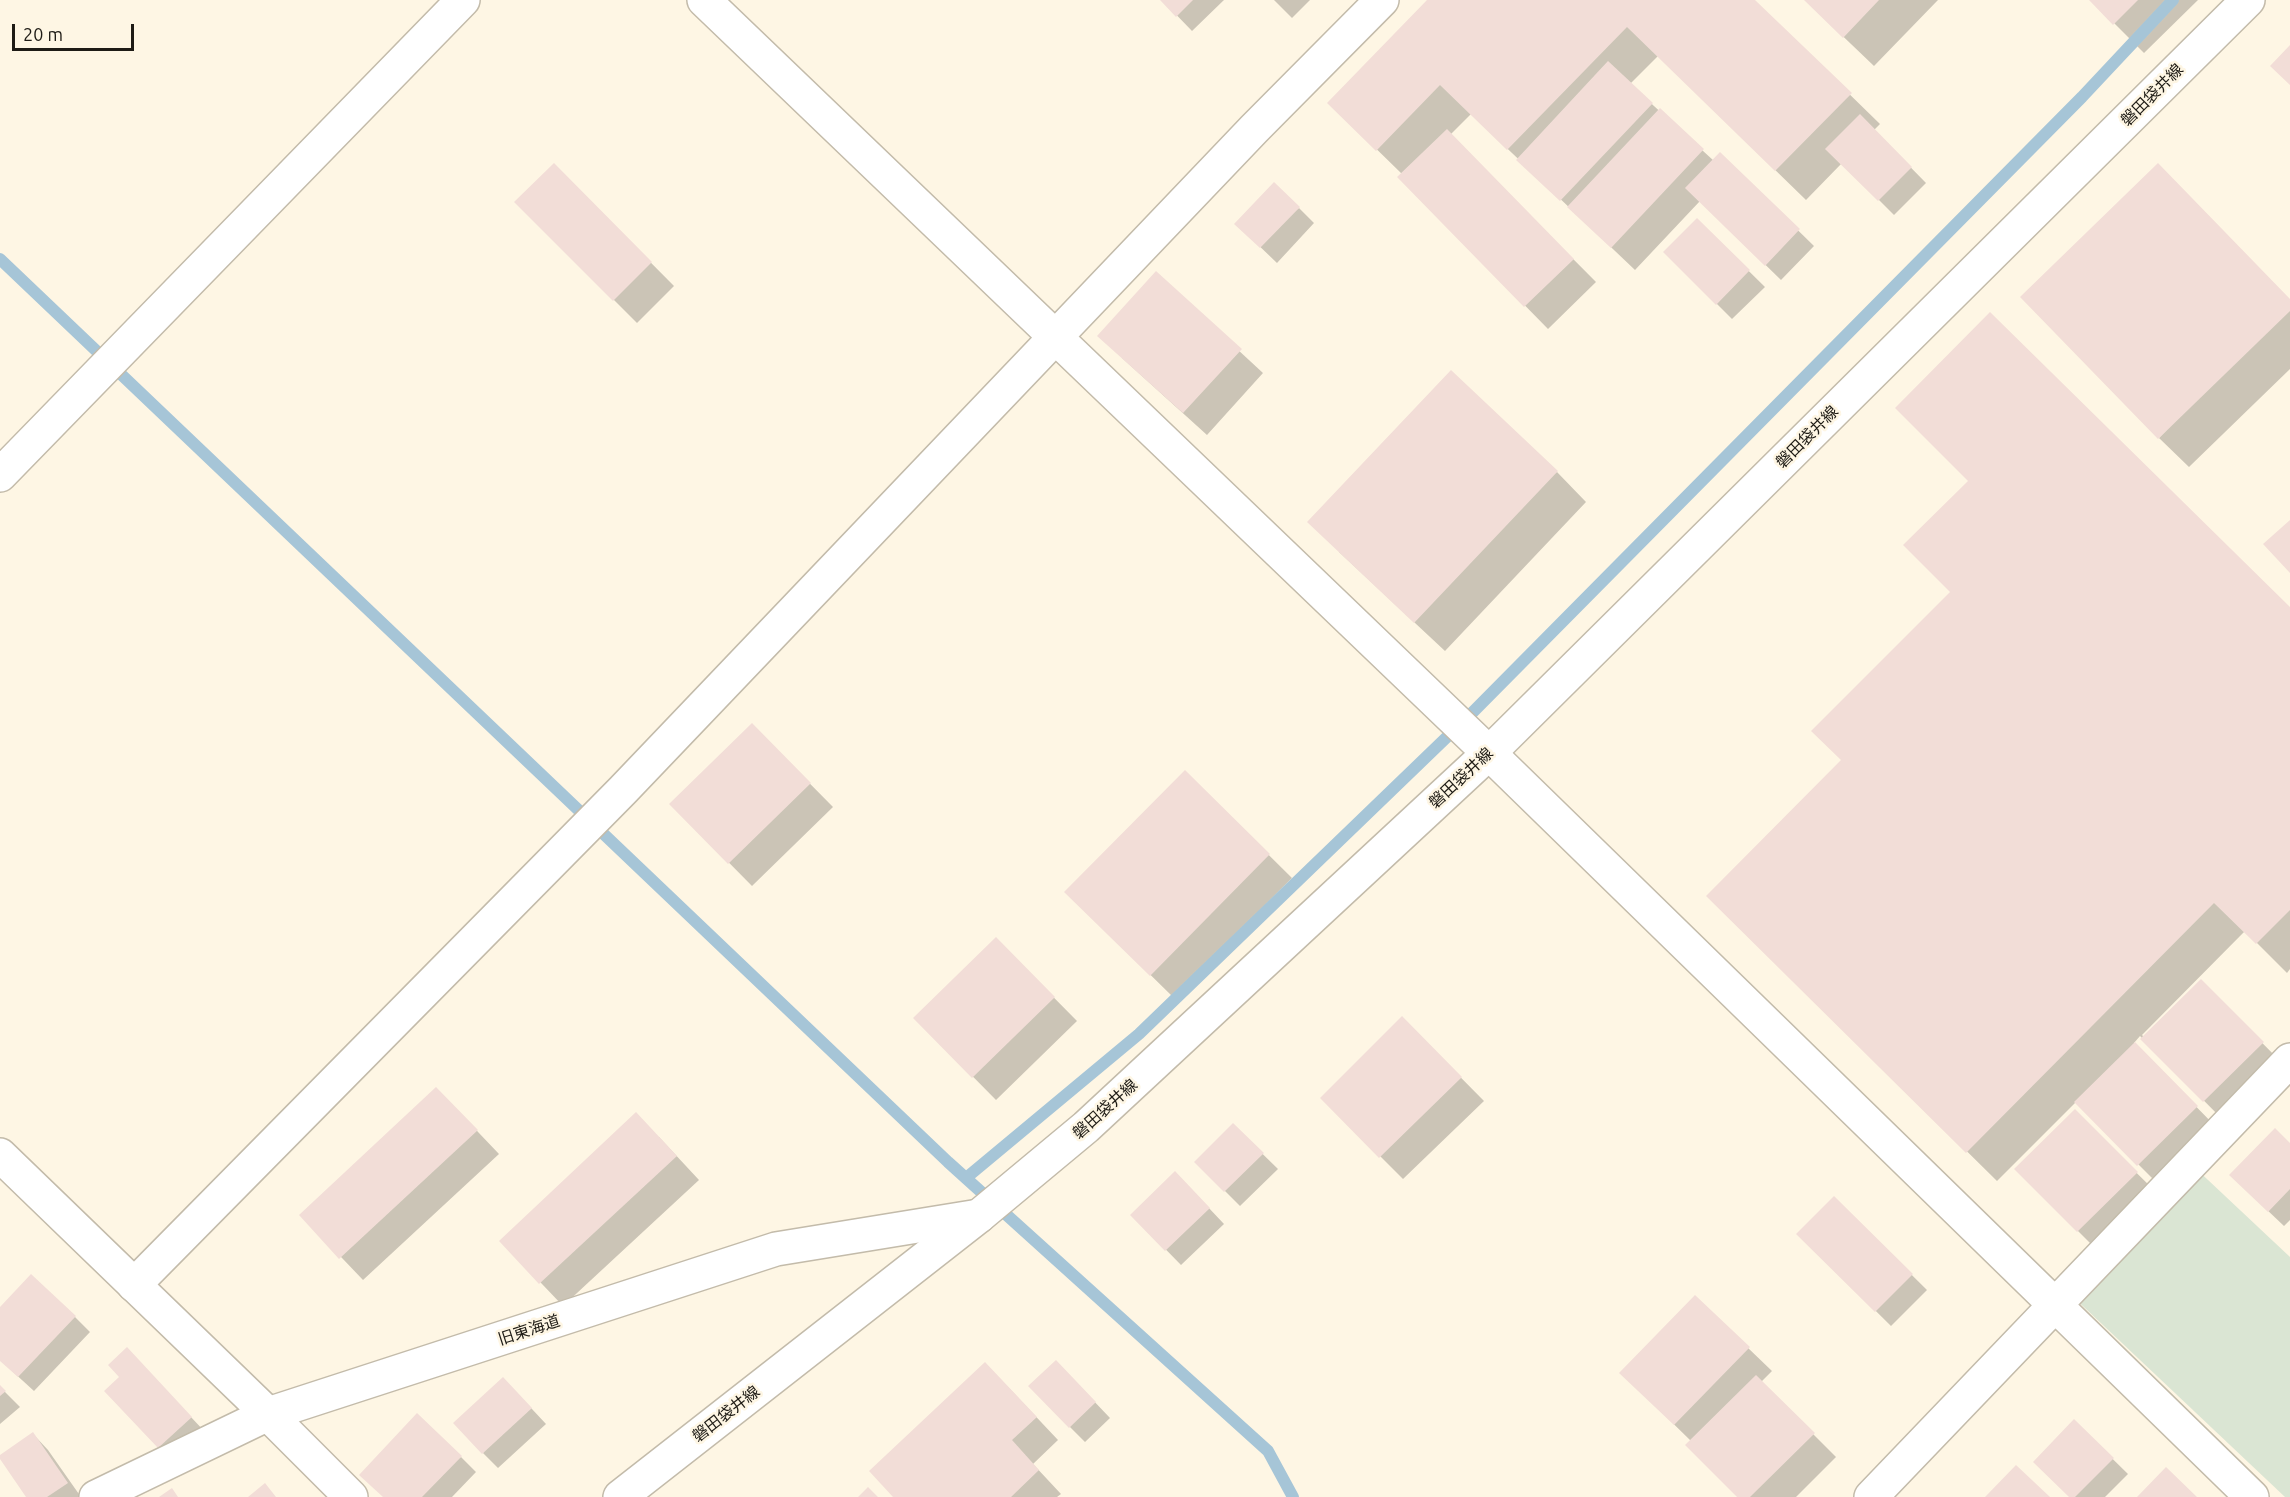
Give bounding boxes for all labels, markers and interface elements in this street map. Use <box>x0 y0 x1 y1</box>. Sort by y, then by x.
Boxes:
scale bar <box>15 12 136 50</box>
text: 20 m <box>23 24 63 44</box>
street label: 磐田袋井線 <box>2117 60 2187 130</box>
street label: 磐田袋井線 <box>1772 402 1842 472</box>
street label: 磐田袋井線 <box>1425 744 1497 812</box>
street label: 磐田袋井線 <box>1069 1075 1141 1143</box>
street label: 旧東海道 <box>496 1311 562 1349</box>
street label: 磐田袋井線 <box>689 1382 763 1446</box>

